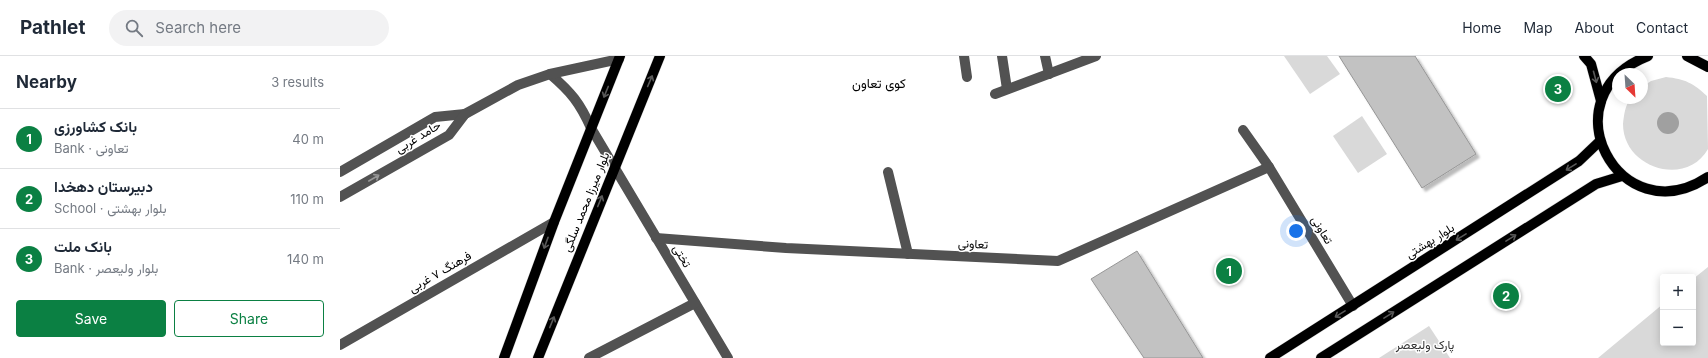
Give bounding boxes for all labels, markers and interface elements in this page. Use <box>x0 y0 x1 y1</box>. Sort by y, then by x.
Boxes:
search box <box>109 10 389 46</box>
text: Pathlet <box>20 16 85 39</box>
icon: search <box>123 17 145 39</box>
text: Search here <box>155 18 241 37</box>
text: Home <box>1462 19 1501 36</box>
text: Map <box>1523 19 1553 36</box>
text: About <box>1575 19 1614 36</box>
text: Contact <box>1636 19 1688 36</box>
north arrow <box>1612 68 1648 104</box>
one-way arrow <box>1591 71 1599 84</box>
text: Nearby <box>16 72 77 92</box>
text: 3 results <box>271 74 324 90</box>
pin: 3 <box>1545 74 1571 104</box>
one-way arrow <box>646 75 654 87</box>
district label: کوی تعاون <box>852 75 906 92</box>
one-way arrow <box>602 86 609 98</box>
text: بانک کشاورزی <box>54 117 137 136</box>
street label: حامد غربی <box>392 117 444 157</box>
text: 1 <box>26 131 32 147</box>
text: 40 m <box>292 131 324 147</box>
text: Bank · تعاونی <box>54 140 128 156</box>
street label: بلوار میرزا محمد سلگی <box>559 150 613 254</box>
one-way arrow <box>1566 163 1577 171</box>
one-way arrow <box>368 173 380 181</box>
text: دبیرستان دهخدا <box>54 177 153 196</box>
text: 2 <box>25 191 33 207</box>
text: 110 m <box>290 191 324 207</box>
one-way arrow <box>597 195 605 207</box>
text: School · بلوار بهشتی <box>54 200 167 216</box>
street label: تعاونی <box>1307 213 1337 247</box>
street label: بلوار بهشتی <box>1403 220 1457 262</box>
your location <box>1286 221 1306 241</box>
one-way arrow <box>1455 233 1467 241</box>
one-way arrow <box>1505 234 1516 242</box>
street label: تعاونی <box>957 235 989 253</box>
one-way arrow <box>542 236 550 248</box>
text: بانک ملت <box>54 237 112 256</box>
street label: تختی <box>669 242 695 271</box>
street label: فرهنگ ۷ غربی <box>406 248 474 296</box>
text: 3 <box>25 251 33 267</box>
text: 140 m <box>287 251 324 267</box>
pin: 1 <box>1216 256 1242 286</box>
text: Bank · بلوار ولیعصر <box>54 260 158 276</box>
map controls <box>1660 274 1696 346</box>
button: + <box>1660 274 1696 310</box>
pin: 2 <box>1493 281 1519 311</box>
button: Save <box>16 300 166 337</box>
button: Share <box>174 300 324 337</box>
one-way arrow <box>1334 310 1345 318</box>
button: − <box>1660 310 1696 346</box>
one-way arrow <box>1383 311 1394 319</box>
one-way arrow <box>549 316 557 328</box>
park label: پارک ولیعصر <box>1395 337 1455 353</box>

